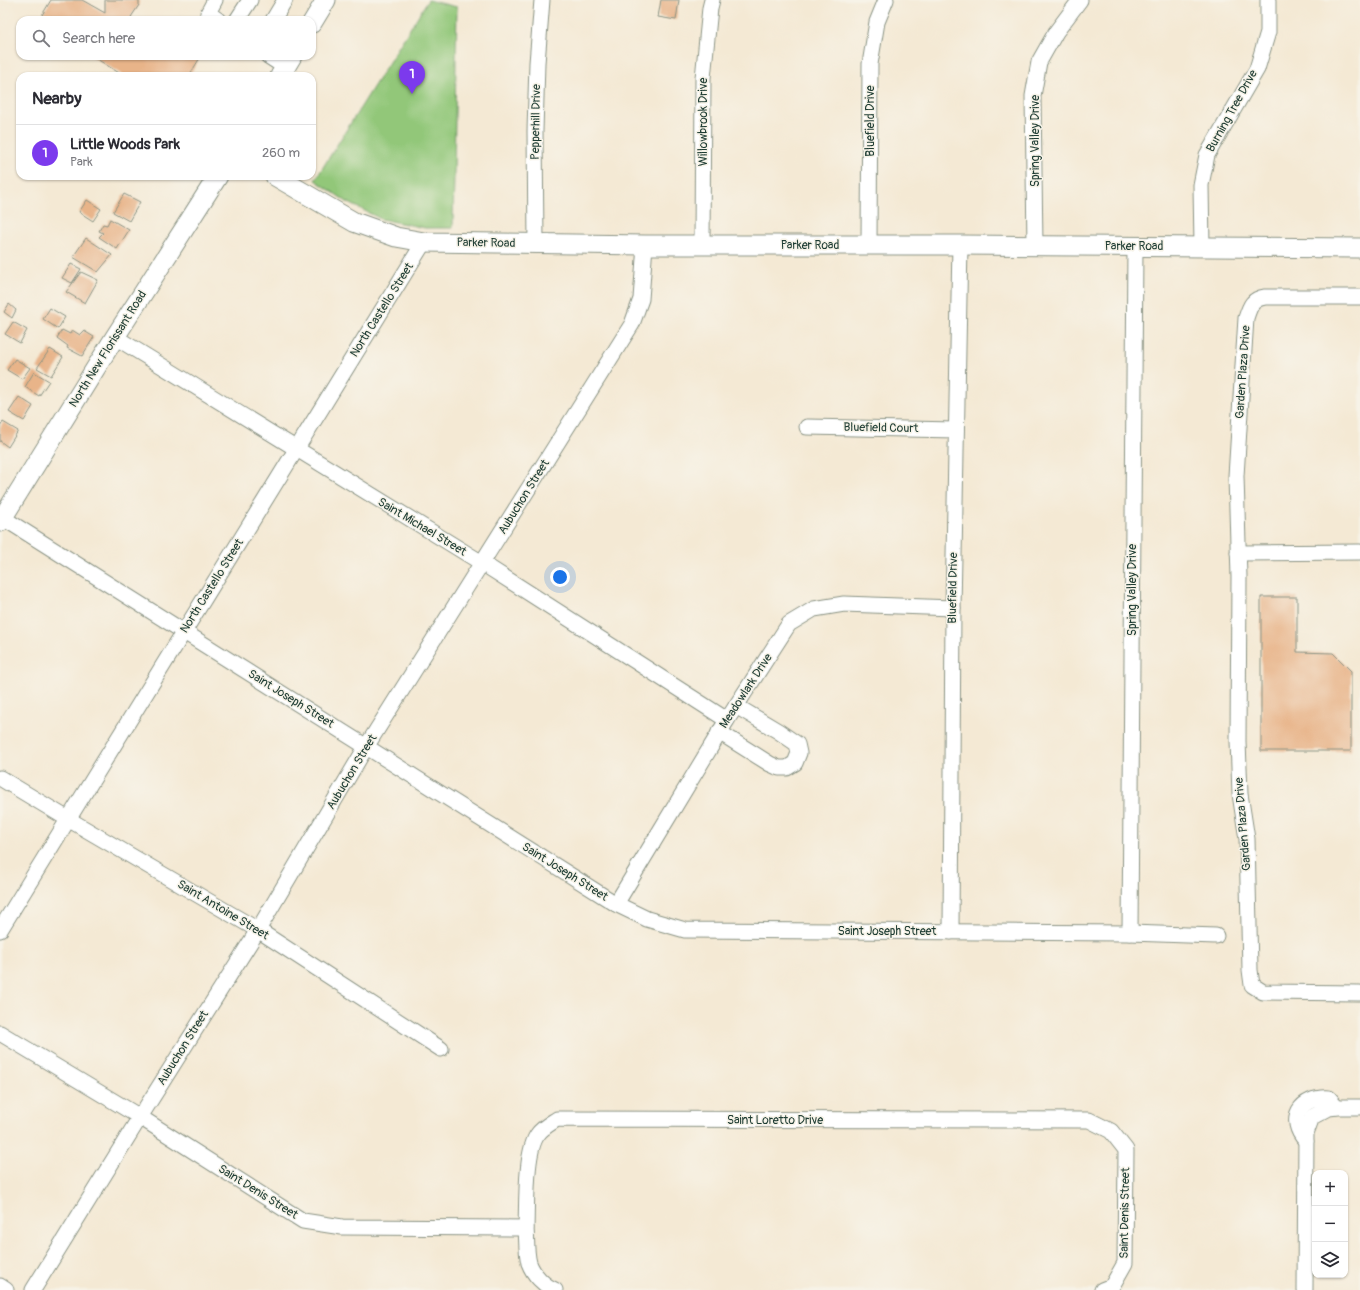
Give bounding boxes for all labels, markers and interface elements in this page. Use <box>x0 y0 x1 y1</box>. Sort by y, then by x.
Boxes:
search box <box>16 16 316 60</box>
icon: search <box>30 27 52 49</box>
text: Search here <box>62 29 135 48</box>
pin: 1 <box>399 61 425 94</box>
street label: Burning Tree Drive <box>1203 67 1261 155</box>
street label: Willowbrook Drive <box>696 78 711 166</box>
street label: Pepperhill Drive <box>528 84 544 160</box>
street label: Bluefield Drive <box>863 85 878 157</box>
text: Nearby <box>32 88 81 109</box>
street label: Spring Valley Drive <box>1028 95 1043 187</box>
text: Little Woods Park <box>70 135 180 154</box>
text: 1 <box>42 145 48 161</box>
text: 260 m <box>262 145 300 161</box>
text: Park <box>70 154 93 170</box>
street label: Parker Road <box>457 235 516 251</box>
street label: Parker Road <box>781 238 839 253</box>
street label: Parker Road <box>1105 239 1163 254</box>
street label: North Castello Street <box>347 260 417 360</box>
street label: North New Florissant Road <box>66 288 150 410</box>
street label: Garden Plaza Drive <box>1232 325 1254 419</box>
street label: Bluefield Court <box>843 420 919 436</box>
street label: Aubuchon Street <box>495 457 553 537</box>
street label: Saint Michael Street <box>375 495 469 559</box>
street label: North Castello Street <box>177 536 247 636</box>
street label: Spring Valley Drive <box>1125 544 1140 636</box>
street label: Bluefield Drive <box>945 552 961 624</box>
your location <box>550 567 570 587</box>
street label: Meadowlark Drive <box>716 651 776 731</box>
street label: Saint Joseph Street <box>245 667 337 732</box>
street label: Aubuchon Street <box>324 731 380 812</box>
street label: Garden Plaza Drive <box>1231 777 1255 871</box>
street label: Saint Joseph Street <box>519 840 611 905</box>
street label: Saint Antoine Street <box>174 877 272 943</box>
street label: Saint Joseph Street <box>838 924 936 939</box>
street label: Aubuchon Street <box>154 1008 212 1088</box>
street label: Saint Loretto Drive <box>727 1113 823 1128</box>
street label: Saint Denis Street <box>215 1161 301 1223</box>
street label: Saint Denis Street <box>1117 1167 1133 1259</box>
map controls <box>1312 1170 1348 1278</box>
button: + <box>1312 1170 1348 1206</box>
button: − <box>1312 1206 1348 1242</box>
button: layers <box>1312 1242 1348 1278</box>

